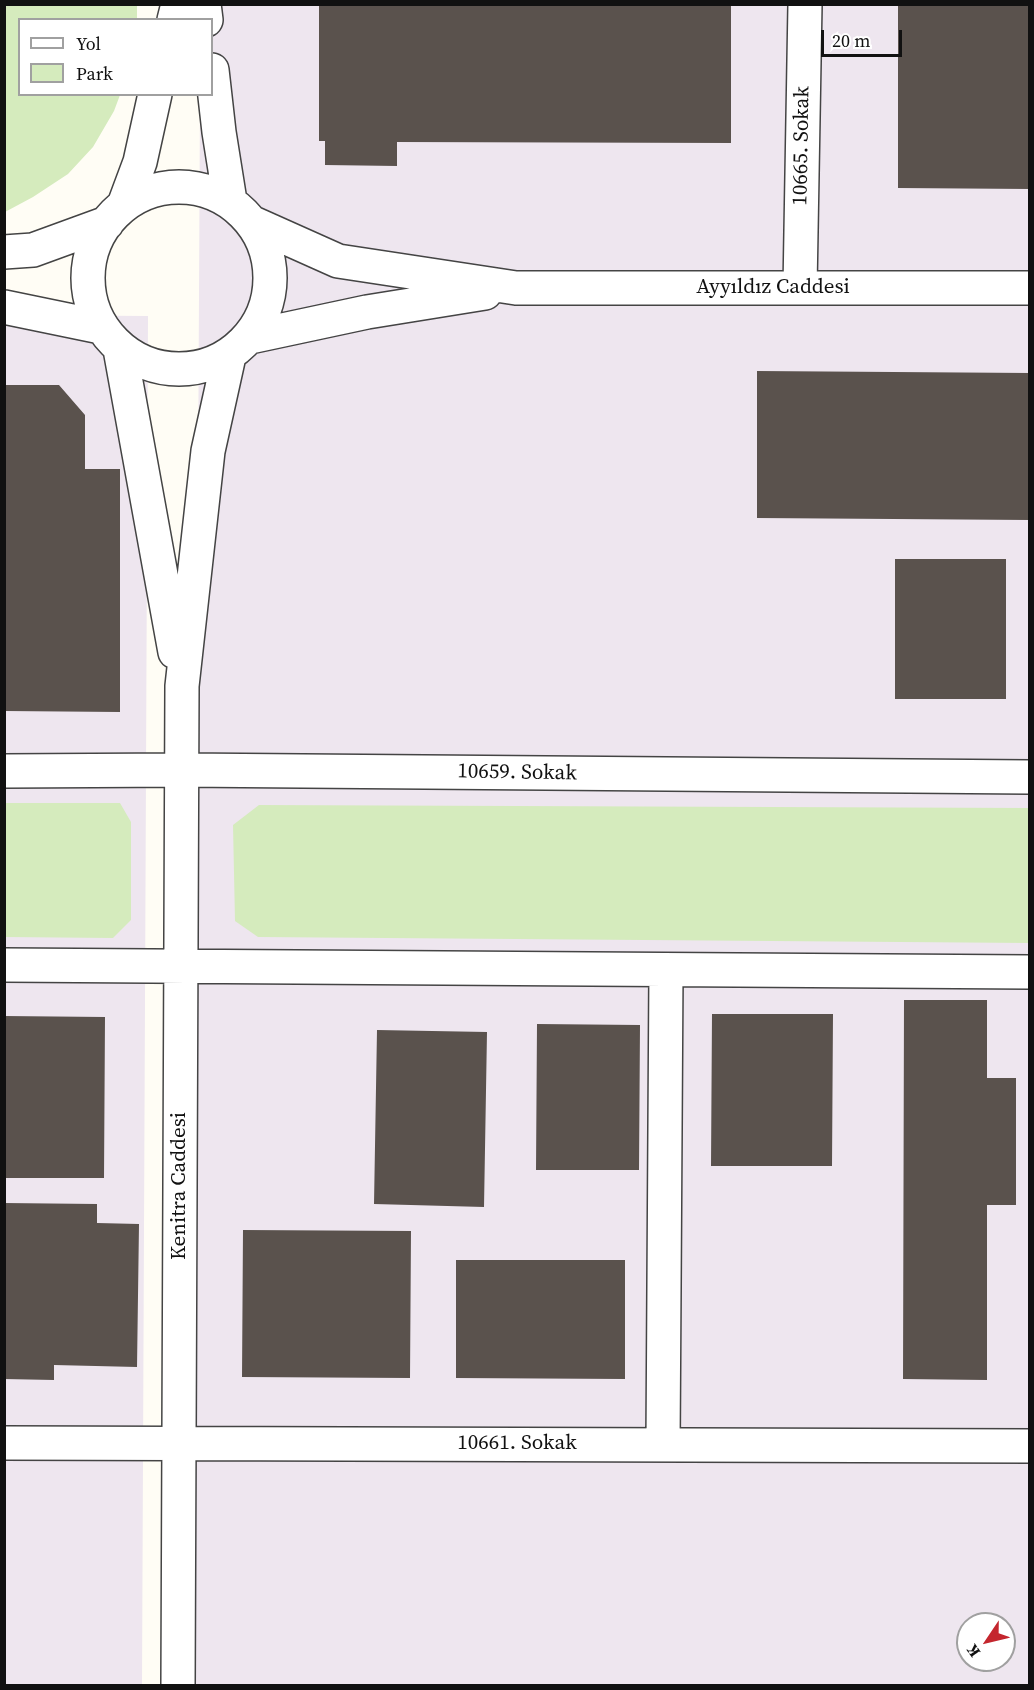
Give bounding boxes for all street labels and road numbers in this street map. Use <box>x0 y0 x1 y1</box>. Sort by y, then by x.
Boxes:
street label: 10665. Sokak <box>788 86 816 206</box>
street label: Ayyıldız Caddesi <box>696 275 850 301</box>
street label: 10659. Sokak <box>457 759 577 787</box>
street label: Kenitra Caddesi <box>167 1112 193 1260</box>
street label: 10661. Sokak <box>457 1431 577 1457</box>

